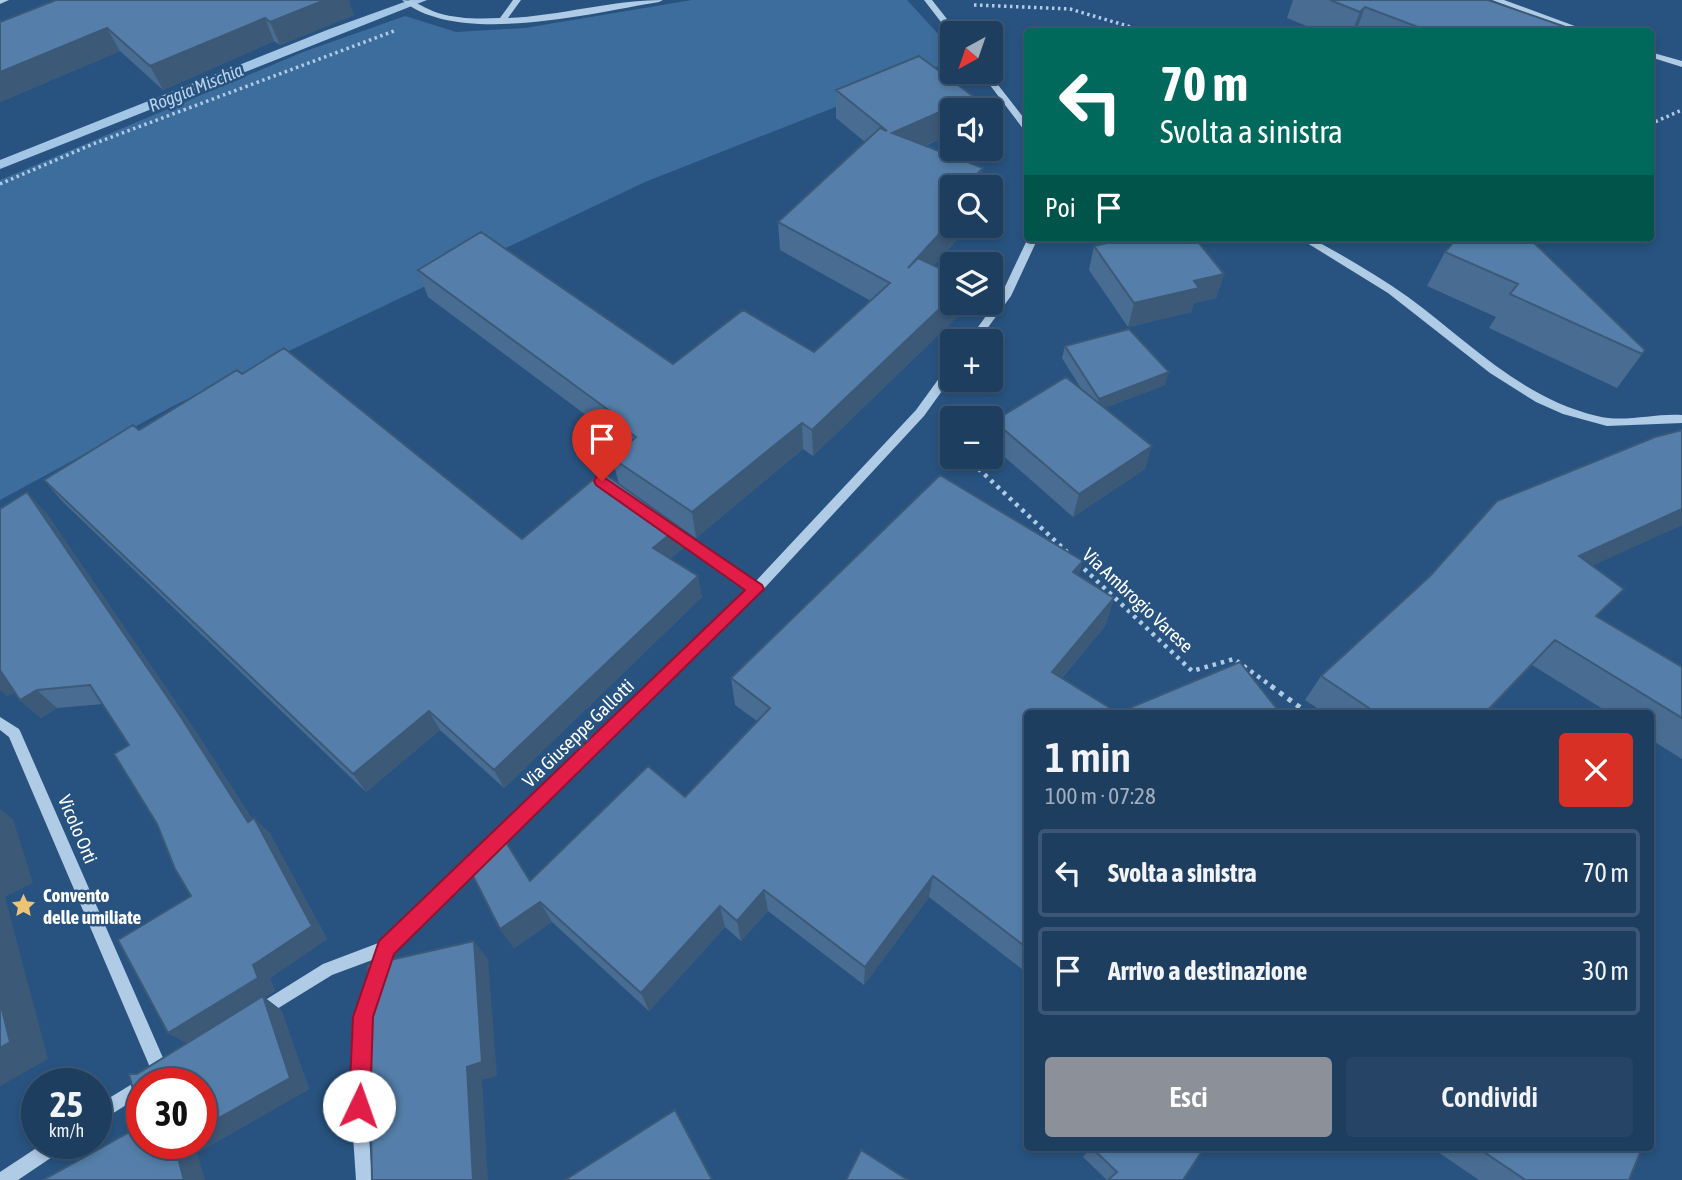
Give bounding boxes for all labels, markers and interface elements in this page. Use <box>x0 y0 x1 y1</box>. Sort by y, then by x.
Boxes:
north arrow <box>940 21 1003 84</box>
map controls <box>940 21 1003 469</box>
text: 70 m <box>1160 55 1248 111</box>
icon: left <box>1045 56 1136 147</box>
water label: Roggia Mischia <box>146 59 246 116</box>
button: sound <box>940 98 1003 161</box>
text: Svolta a sinistra <box>1160 113 1343 150</box>
button: search <box>940 175 1003 238</box>
icon: arrive <box>1090 189 1128 227</box>
text: Poi <box>1045 193 1076 223</box>
button: layers <box>940 252 1003 315</box>
button: + <box>940 329 1003 392</box>
button: − <box>940 406 1003 469</box>
pin <box>572 409 632 481</box>
icon: arrive <box>583 420 621 458</box>
street label: Via Ambrogio Varese <box>1078 543 1198 657</box>
street label: Via Giuseppe Gallotti <box>518 674 638 792</box>
text: 1 min <box>1045 733 1131 781</box>
button: close <box>1559 733 1633 807</box>
text: 100 m · 07:28 <box>1045 783 1156 809</box>
street label: Vicolo Orti <box>54 791 102 867</box>
icon: left <box>1049 854 1087 892</box>
text: Svolta a sinistra <box>1108 858 1257 888</box>
text: 70 m <box>1582 858 1629 888</box>
place label: Convento delle umiliate <box>43 884 141 928</box>
place icon: Convento delle umiliate <box>9 892 37 920</box>
icon: arrive <box>1049 952 1087 990</box>
text: Arrivo a destinazione <box>1108 956 1307 986</box>
text: 30 m <box>1582 956 1629 986</box>
button: Esci <box>1045 1057 1332 1137</box>
button: Condividi <box>1346 1057 1633 1137</box>
speed limit sign: 30 <box>126 1068 217 1159</box>
position arrow <box>322 1069 396 1143</box>
text: 25 <box>50 1084 83 1124</box>
text: km/h <box>49 1120 84 1141</box>

